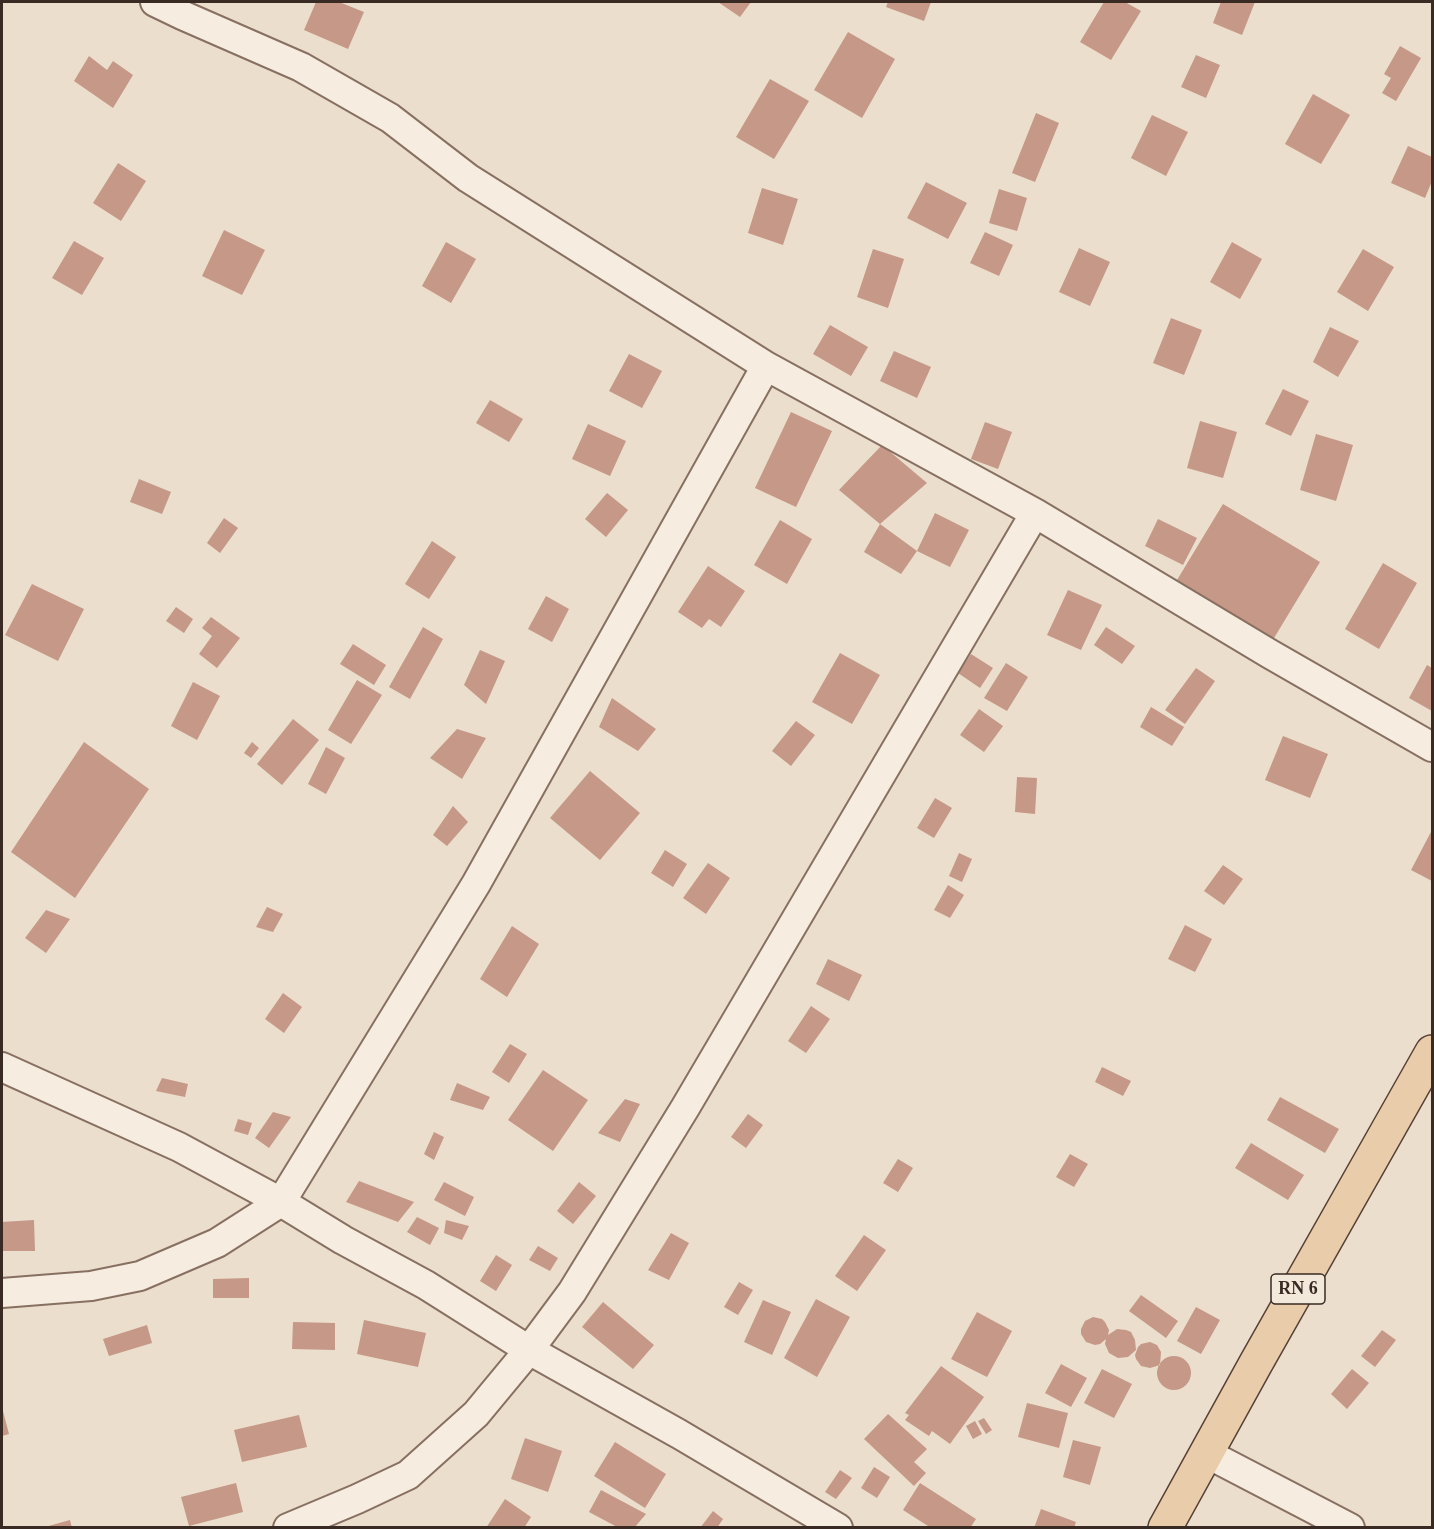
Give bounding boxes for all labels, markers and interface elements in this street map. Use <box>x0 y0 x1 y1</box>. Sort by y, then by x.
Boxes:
road number: RN 6 <box>1271 1274 1325 1304</box>

